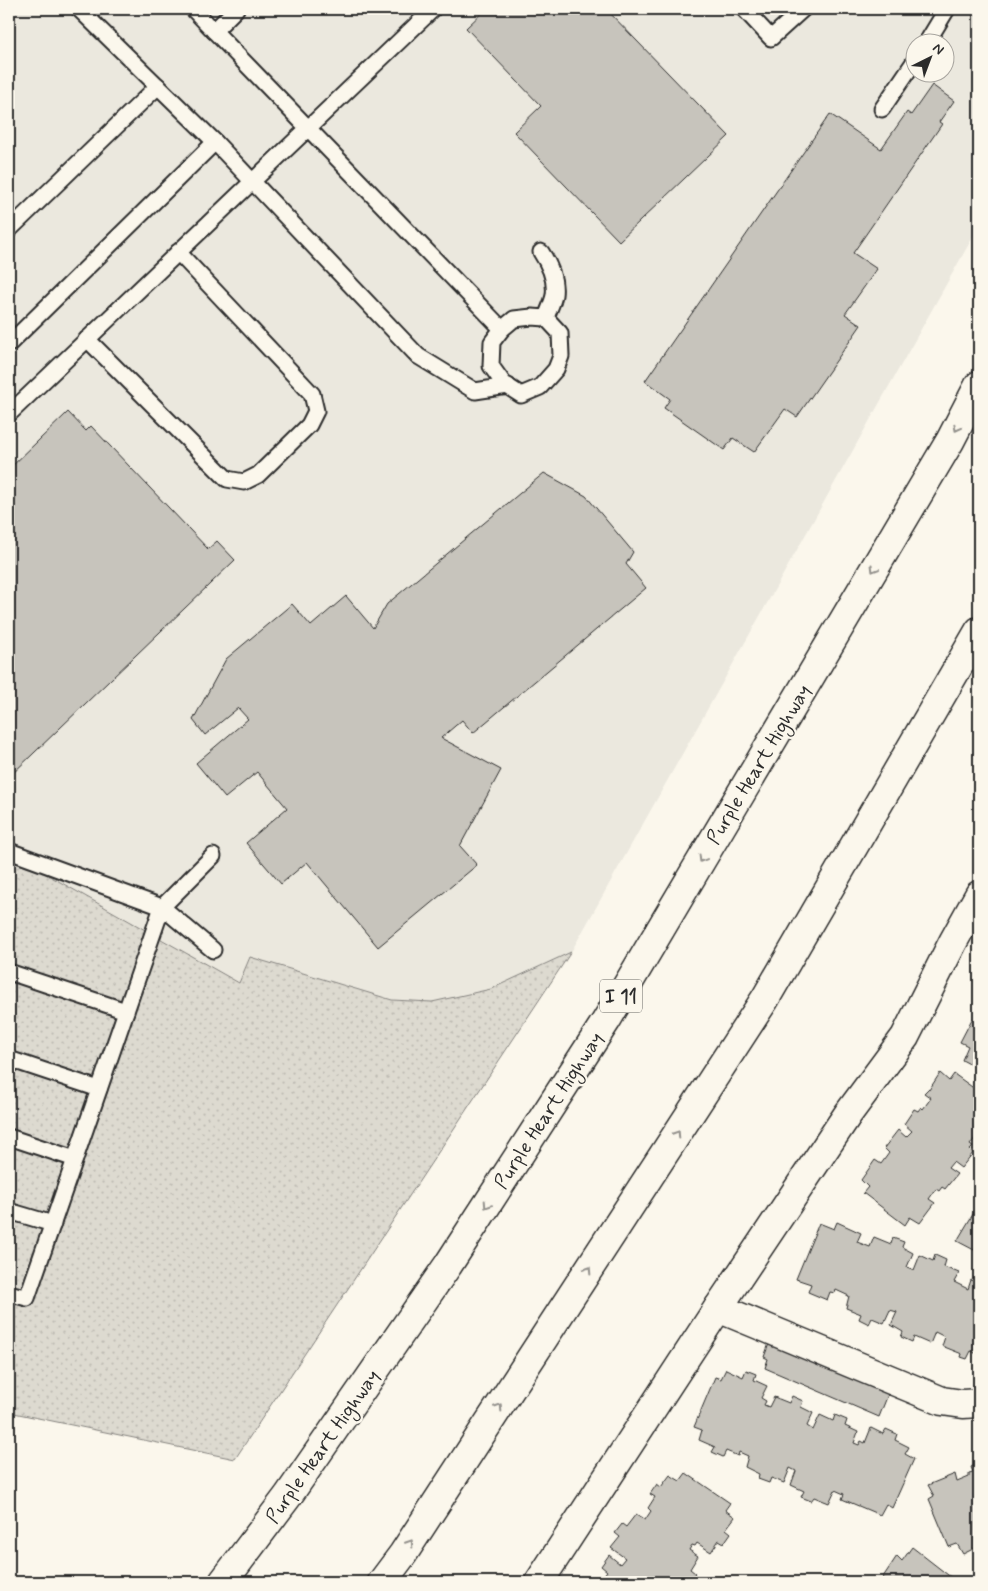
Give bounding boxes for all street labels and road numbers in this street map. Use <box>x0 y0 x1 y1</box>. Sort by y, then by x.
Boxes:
street label: Purple Heart Highway <box>701 680 819 850</box>
road number: I 11 <box>600 979 642 1012</box>
street label: Purple Heart Highway <box>488 1027 611 1195</box>
street label: Purple Heart Highway <box>260 1364 387 1530</box>

